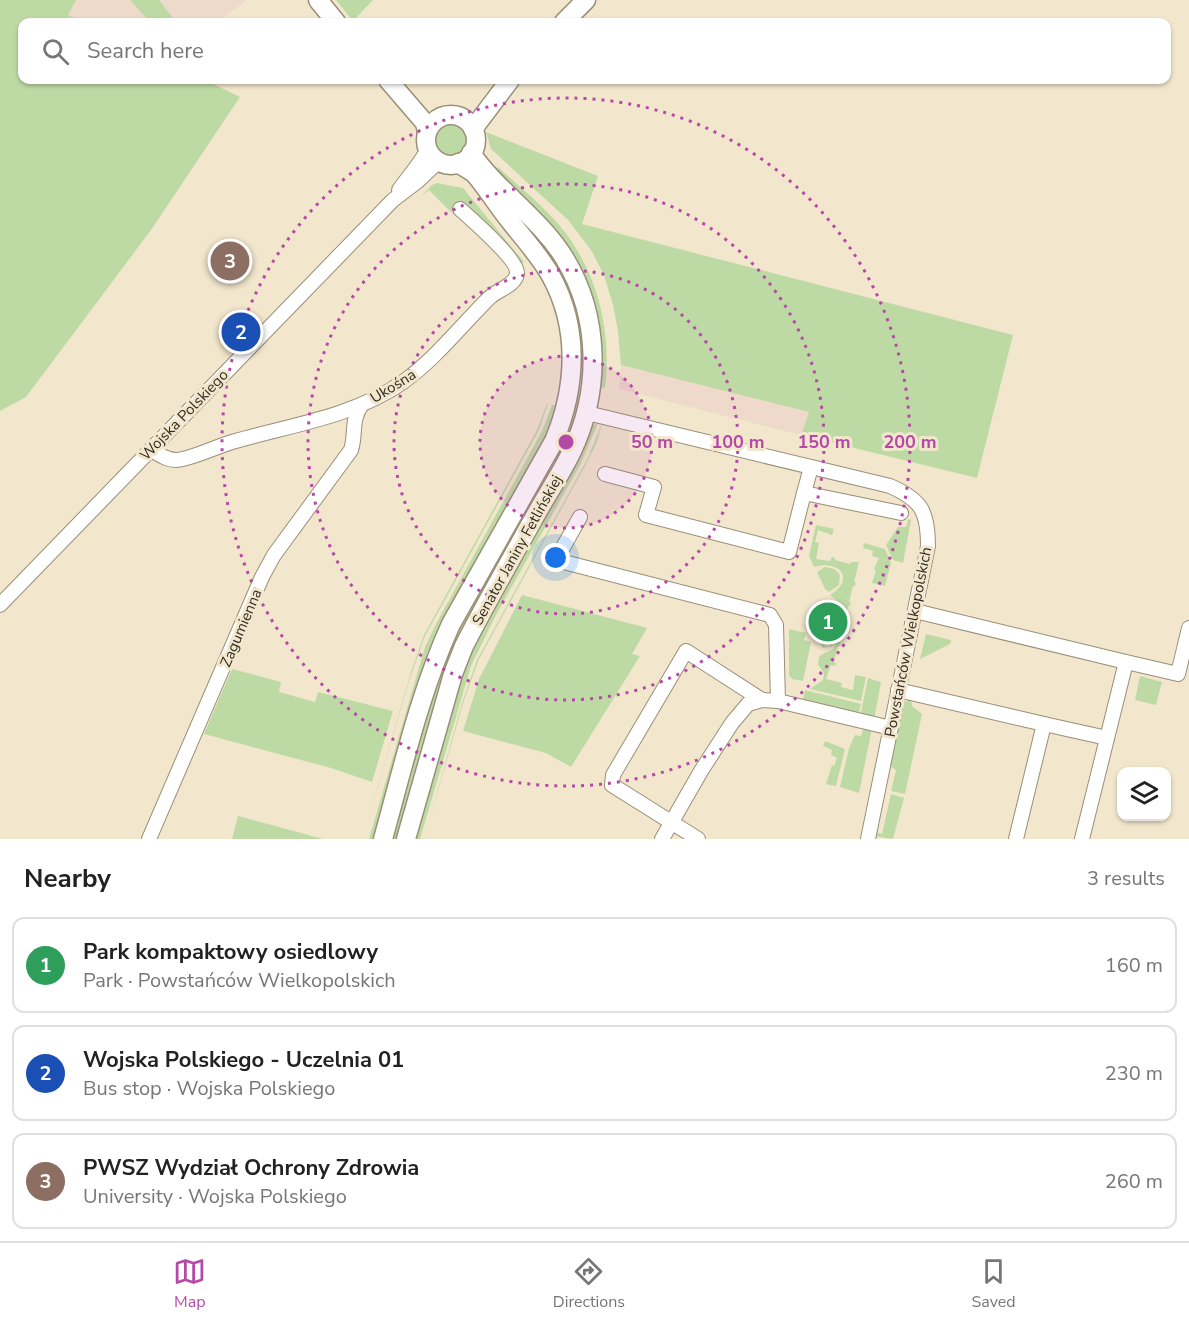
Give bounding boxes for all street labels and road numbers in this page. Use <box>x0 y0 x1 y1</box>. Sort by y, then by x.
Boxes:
street label: Ukośna <box>366 364 420 408</box>
street label: Wojska Polskiego <box>135 365 233 465</box>
street label: Senator Janiny Fetlińskiej <box>467 471 567 629</box>
street label: Powstańców Wielkopolskich <box>880 545 936 739</box>
street label: Zagumienna <box>216 586 266 670</box>

